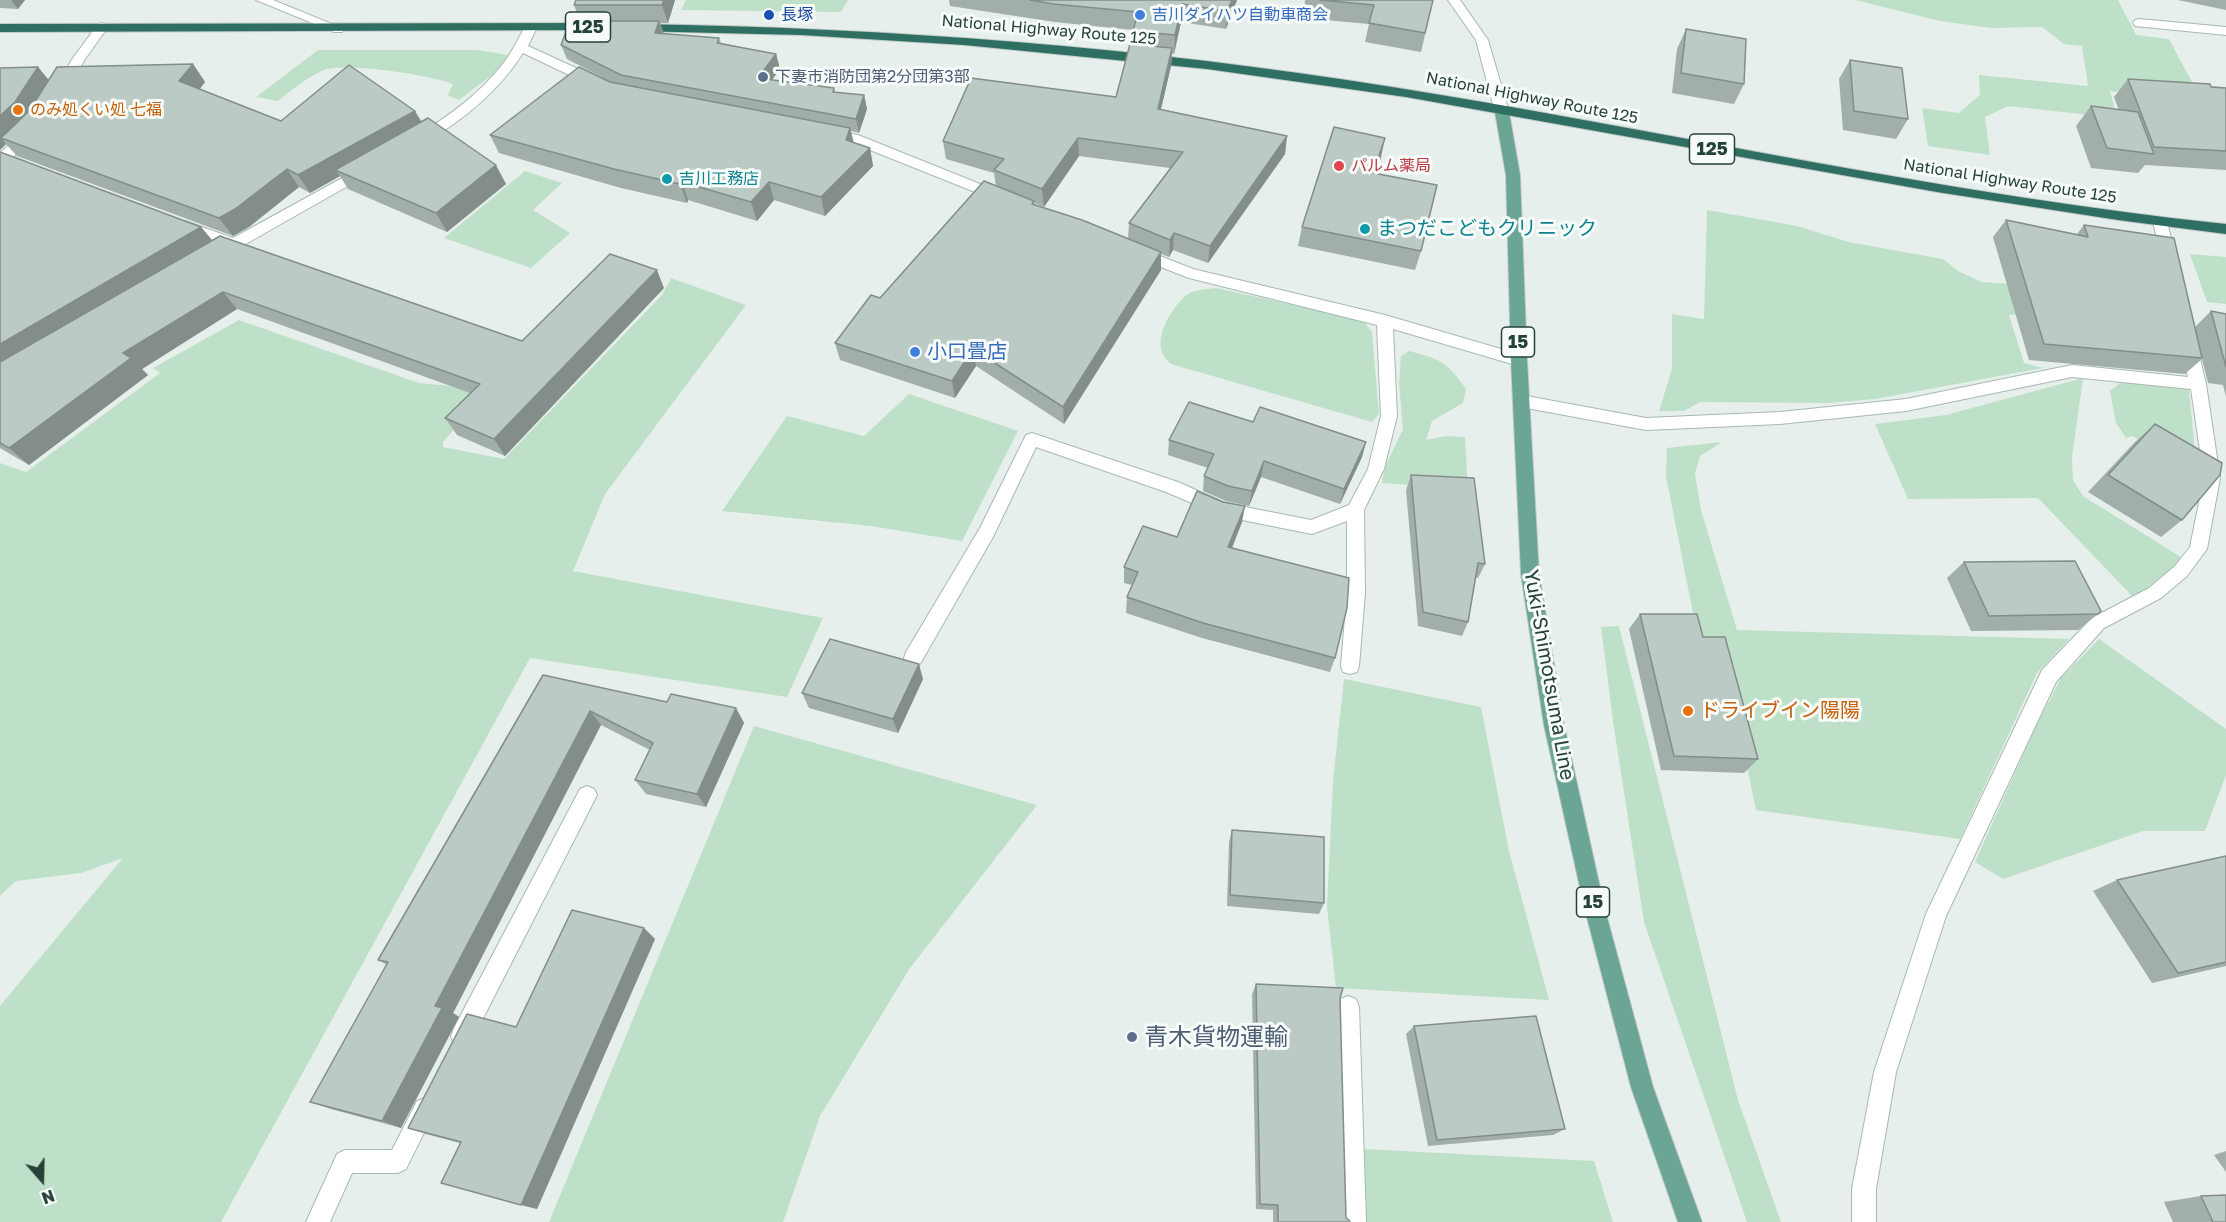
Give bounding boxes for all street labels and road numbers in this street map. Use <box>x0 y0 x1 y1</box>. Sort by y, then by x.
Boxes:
street label: National Highway Route 125 <box>941 11 1157 49</box>
road number: 125 <box>566 12 610 42</box>
street label: National Highway Route 125 <box>1424 68 1640 128</box>
road number: 125 <box>1690 134 1734 164</box>
street label: National Highway Route 125 <box>1902 155 2118 207</box>
road number: 15 <box>1502 327 1534 357</box>
street label: Yuki-Shimotsuma Line <box>1519 568 1579 782</box>
road number: 15 <box>1576 887 1610 917</box>

